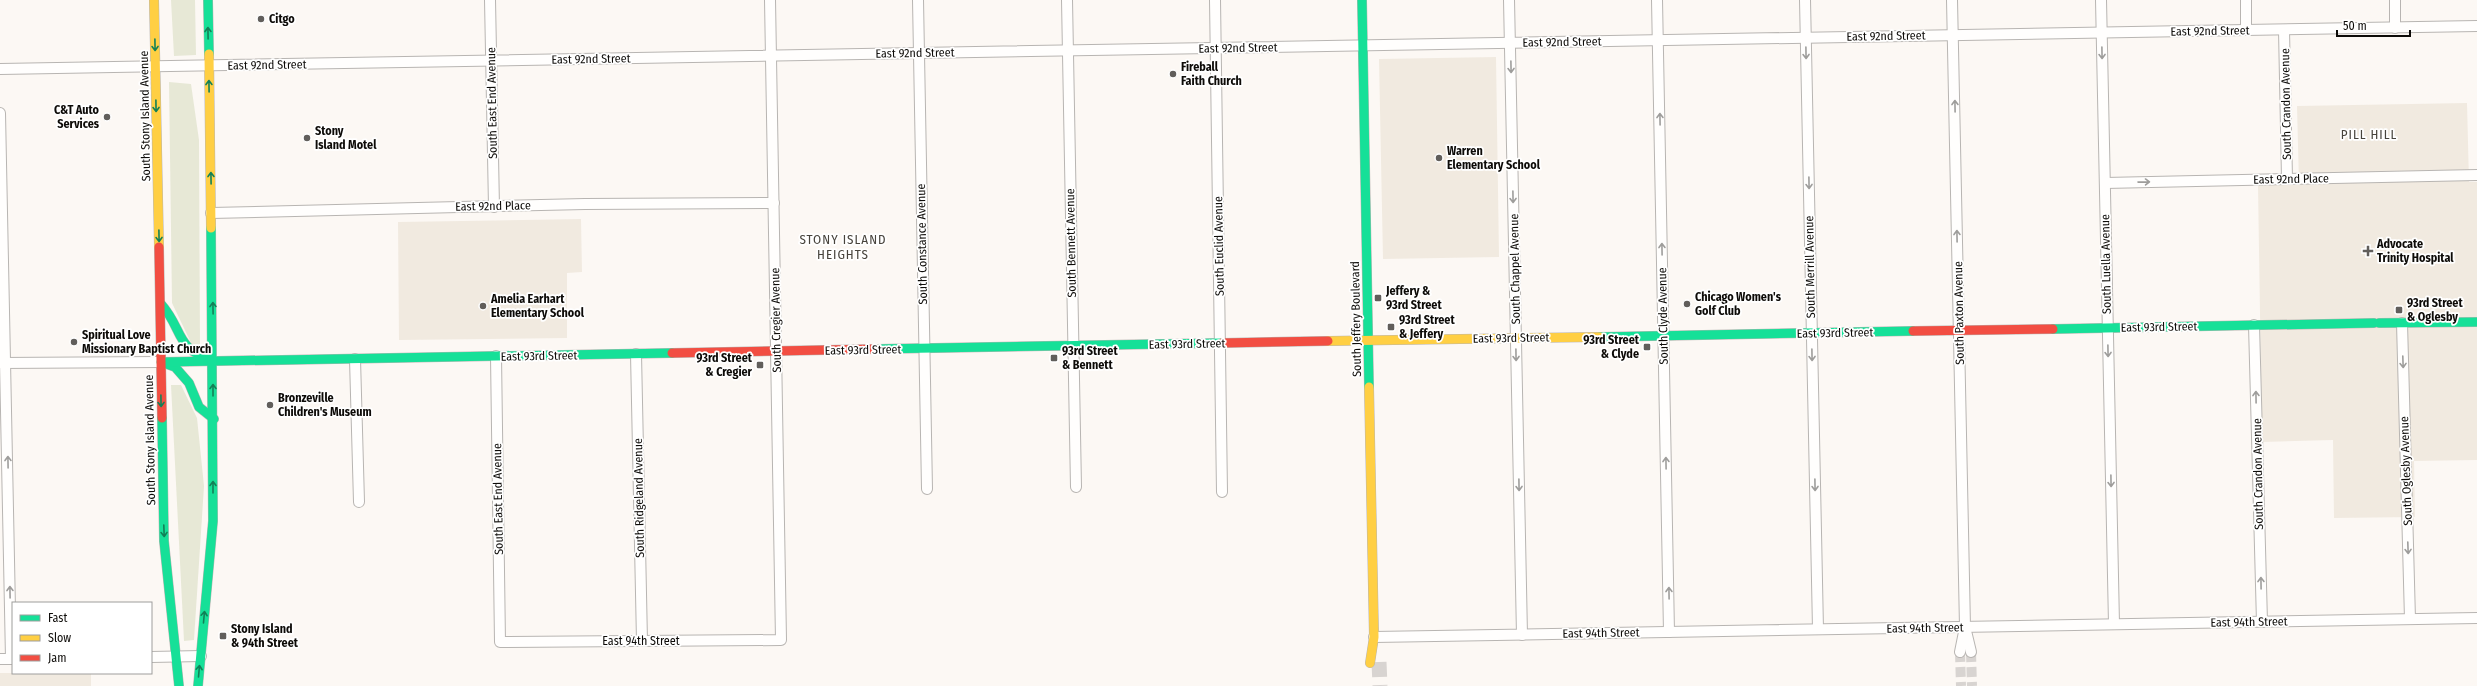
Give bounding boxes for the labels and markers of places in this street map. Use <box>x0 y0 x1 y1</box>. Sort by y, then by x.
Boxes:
place label: Citgo <box>269 12 295 26</box>
marker: Citgo <box>256 14 266 24</box>
place label: Fireball Faith Church <box>1181 60 1242 88</box>
marker: Fireball Faith Church <box>1168 69 1178 79</box>
place label: C&T Auto Services <box>54 103 100 131</box>
marker: C&T Auto Services <box>102 112 112 122</box>
place label: Stony Island Motel <box>315 124 377 152</box>
marker: Stony Island Motel <box>302 133 312 143</box>
place label: Warren Elementary School <box>1447 144 1541 172</box>
marker: Warren Elementary School <box>1434 153 1444 163</box>
place label: Advocate Trinity Hospital <box>2376 237 2454 265</box>
marker: Advocate Trinity Hospital <box>2362 245 2374 257</box>
place label: Jeffery & 93rd Street <box>1385 284 1442 312</box>
place label: Chicago Women's Golf Club <box>1695 290 1782 318</box>
place label: Amelia Earhart Elementary School <box>490 292 585 320</box>
marker: Jeffery & 93rd Street <box>1373 293 1383 303</box>
place label: 93rd Street & Oglesby <box>2407 296 2463 324</box>
marker: Chicago Women's Golf Club <box>1682 299 1692 309</box>
marker: Amelia Earhart Elementary School <box>478 301 488 311</box>
marker: 93rd Street & Oglesby <box>2394 305 2404 315</box>
place label: 93rd Street & Jeffery <box>1399 313 1455 341</box>
marker: 93rd Street & Jeffery <box>1386 322 1396 332</box>
place label: Spiritual Love Missionary Baptist Church <box>82 328 211 356</box>
place label: 93rd Street & Clyde <box>1583 333 1640 361</box>
marker: Spiritual Love Missionary Baptist Church <box>69 337 79 347</box>
marker: 93rd Street & Clyde <box>1642 342 1652 352</box>
place label: 93rd Street & Bennett <box>1062 344 1118 372</box>
place label: 93rd Street & Cregier <box>696 351 753 379</box>
marker: 93rd Street & Bennett <box>1049 353 1059 363</box>
marker: 93rd Street & Cregier <box>755 360 765 370</box>
place label: Bronzeville Children's Museum <box>278 391 372 419</box>
marker: Bronzeville Children's Museum <box>265 400 275 410</box>
place label: Stony Island & 94th Street <box>231 622 299 650</box>
marker: Stony Island & 94th Street <box>218 631 228 641</box>

